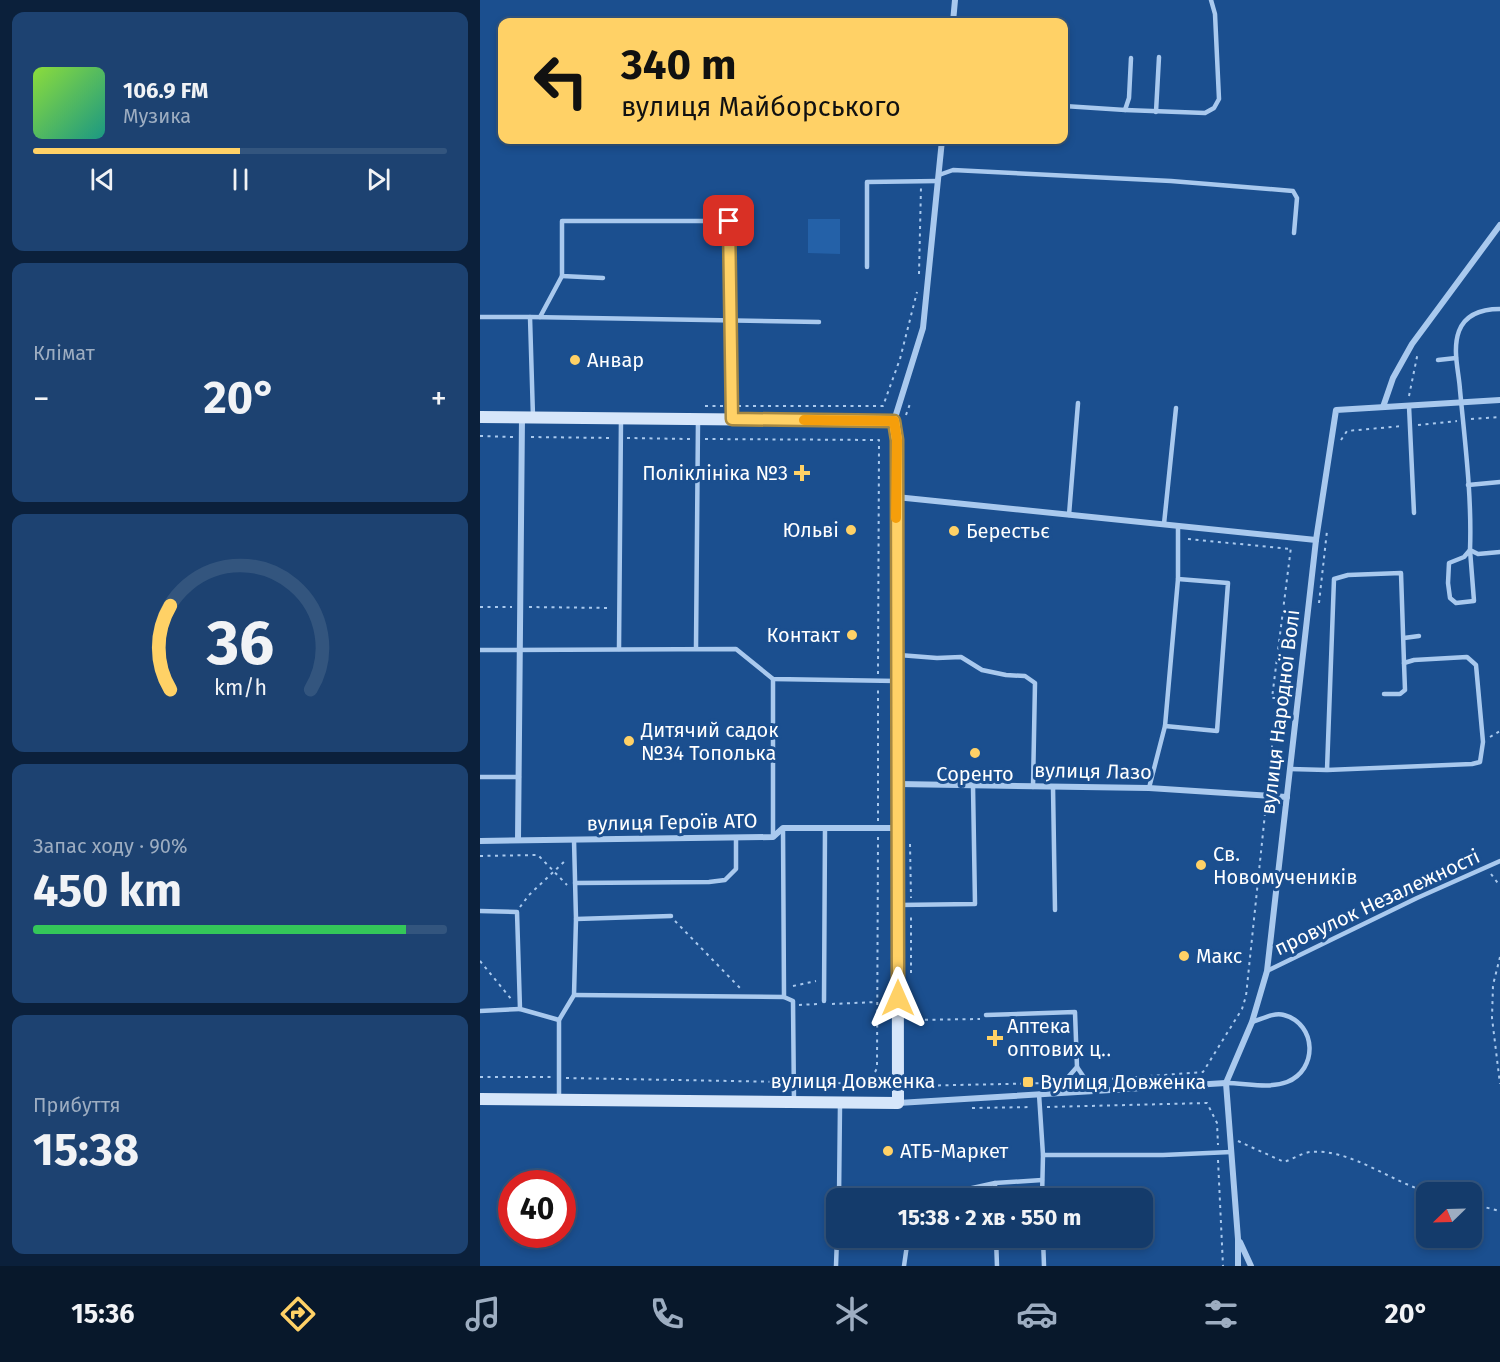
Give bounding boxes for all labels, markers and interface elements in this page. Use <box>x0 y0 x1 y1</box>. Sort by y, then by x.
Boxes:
text: 340 m <box>621 40 737 90</box>
icon: left <box>522 42 600 120</box>
text: 106.9 FM <box>123 77 208 104</box>
text: вулиця Майборського <box>621 91 901 123</box>
text: Музика <box>123 104 191 128</box>
icon: previous <box>86 163 119 196</box>
icon: pause <box>224 163 257 196</box>
icon: next <box>362 163 395 196</box>
pin <box>703 195 754 246</box>
icon: arrive <box>712 204 745 237</box>
text: Клімат <box>33 341 95 365</box>
place label: Анвар <box>587 348 644 372</box>
marker: Анвар <box>568 353 582 367</box>
text: 20° <box>203 371 277 425</box>
text: − <box>33 379 50 419</box>
text: + <box>431 379 447 419</box>
place label: Поліклініка №3 <box>642 461 788 485</box>
marker: Поліклініка №3 <box>793 464 811 482</box>
place label: Юльві <box>782 518 839 542</box>
place label: Берестьє <box>966 519 1050 543</box>
marker: Юльві <box>844 523 858 537</box>
marker: Берестьє <box>947 524 961 538</box>
text: 36 <box>205 606 274 681</box>
street label: вулиця Народної Волі <box>1256 608 1304 816</box>
place label: Контакт <box>766 623 841 647</box>
marker: Контакт <box>845 628 859 642</box>
text: km/h <box>213 675 267 701</box>
place label: Дитячий садок №34 Тополька <box>640 718 779 765</box>
marker: Дитячий садок №34 Тополька <box>622 734 636 748</box>
marker: Соренто <box>968 746 982 760</box>
street label: вулиця Лазо <box>1034 758 1152 784</box>
place label: Соренто <box>936 762 1014 786</box>
street label: вулиця Героїв АТО <box>586 809 758 835</box>
text: Запас ходу · 90% <box>33 834 187 858</box>
place label: Св. Новомучеників <box>1213 842 1357 889</box>
street label: провулок Незалежності <box>1270 844 1484 960</box>
marker: Св. Новомучеників <box>1194 858 1208 872</box>
text: 450 km <box>33 864 182 918</box>
place label: Макс <box>1196 944 1242 968</box>
marker: Макс <box>1177 949 1191 963</box>
position arrow <box>866 966 930 1030</box>
place label: Аптека оптових ц‥ <box>1007 1014 1111 1061</box>
marker: Аптека оптових ц‥ <box>988 1031 1002 1045</box>
street label: вулиця Довженка <box>771 1069 935 1093</box>
place label: Вулиця Довженка <box>1040 1070 1206 1094</box>
marker: Вулиця Довженка <box>1021 1075 1035 1089</box>
text: Прибуття <box>33 1093 121 1117</box>
text: 15:38 <box>33 1123 139 1177</box>
place label: АТБ-Маркет <box>900 1139 1009 1163</box>
marker: АТБ-Маркет <box>881 1144 895 1158</box>
speed limit sign: 40 <box>498 1170 576 1248</box>
north arrow <box>1416 1182 1482 1248</box>
map controls <box>1416 1182 1482 1248</box>
text: 15:38 · 2 хв · 550 m <box>898 1204 1081 1231</box>
icon: directions <box>277 1293 319 1335</box>
icon: music <box>462 1293 504 1335</box>
icon: phone <box>646 1293 688 1335</box>
icon: climate <box>831 1293 873 1335</box>
icon: car <box>1016 1293 1058 1335</box>
icon: filters <box>1200 1293 1242 1335</box>
text: 15:36 <box>71 1298 134 1330</box>
text: 20° <box>1385 1298 1429 1330</box>

